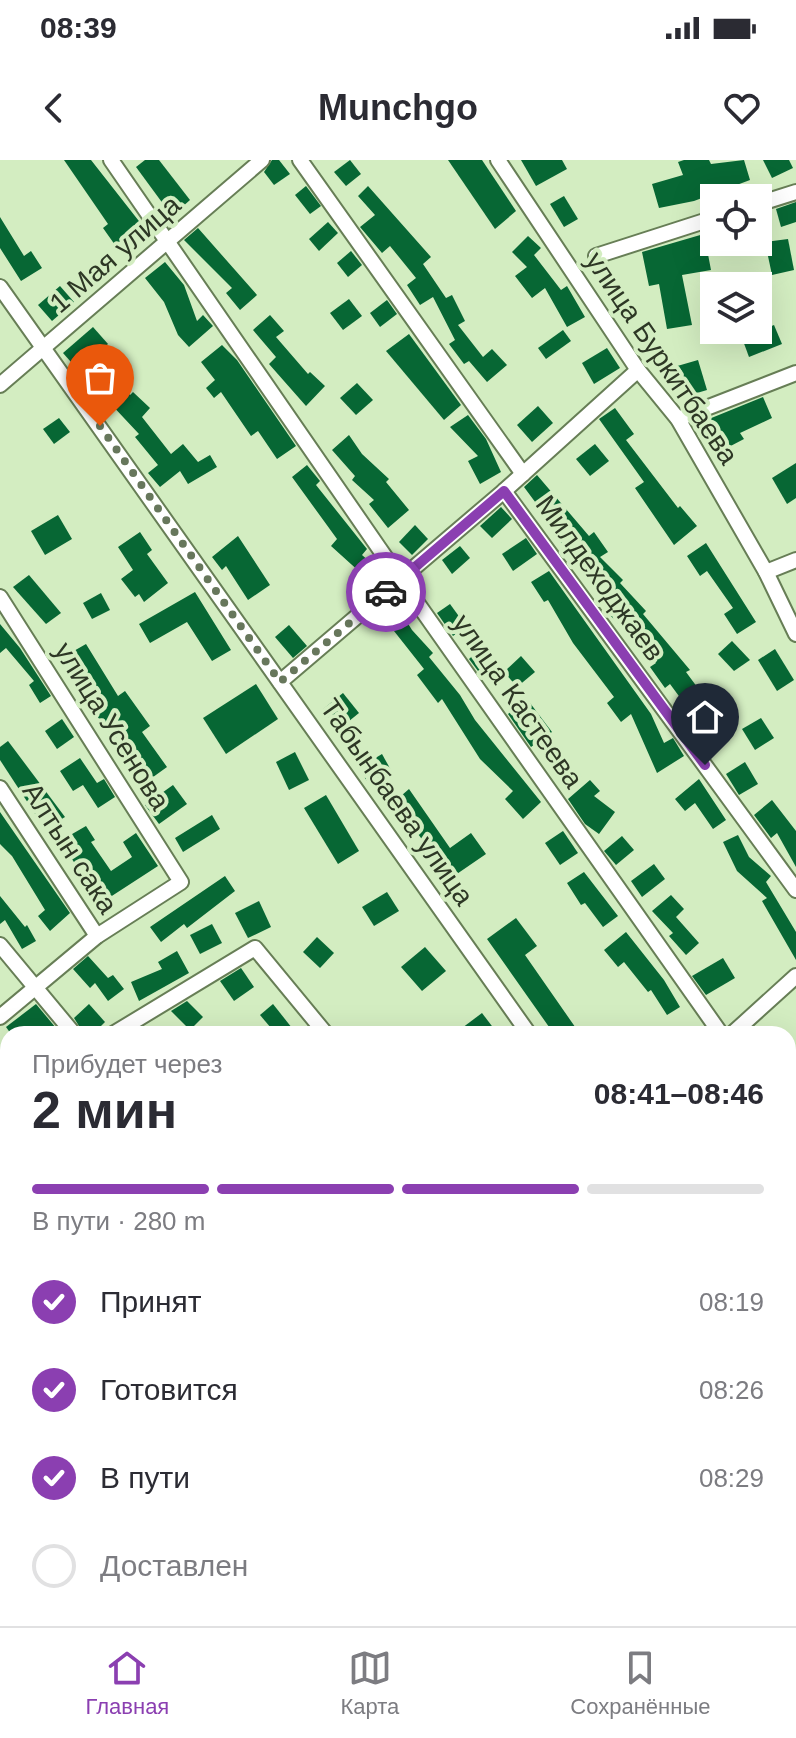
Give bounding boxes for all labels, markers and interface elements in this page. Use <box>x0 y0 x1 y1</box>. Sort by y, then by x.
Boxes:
text: 08:39 <box>40 11 117 44</box>
icon: back <box>32 86 76 130</box>
icon: heart <box>720 86 764 130</box>
text: Munchgo <box>318 87 478 128</box>
map controls <box>700 184 772 344</box>
button: locate <box>700 184 772 256</box>
street label: 1 Мая улица <box>44 189 187 319</box>
street label: улица Буркитбаева <box>579 246 745 470</box>
button: layers <box>700 272 772 344</box>
pin <box>66 344 134 426</box>
icon: bag <box>78 356 122 400</box>
street label: Милдеходжаев <box>530 489 670 667</box>
courier <box>346 552 426 632</box>
icon: car <box>364 570 408 614</box>
street label: улица Кастеева <box>447 608 590 794</box>
street label: улица Усенова <box>48 637 176 816</box>
pin <box>671 683 739 765</box>
street label: Табынбаева улица <box>314 693 480 911</box>
icon: home <box>683 695 727 739</box>
street label: Алтын сака <box>16 777 124 919</box>
text: Прибудет через <box>32 1049 222 1079</box>
text: 08:41–08:46 <box>594 1077 764 1110</box>
text: 2 мин <box>32 1081 177 1139</box>
text: В пути · 280 m <box>32 1206 205 1236</box>
icon: check <box>32 1280 76 1324</box>
text: Принят <box>100 1285 202 1318</box>
text: 08:19 <box>699 1287 764 1317</box>
icon: check <box>32 1368 76 1412</box>
text: Готовится <box>100 1373 238 1406</box>
text: 08:26 <box>699 1375 764 1405</box>
icon: check <box>32 1456 76 1500</box>
text: В пути <box>100 1461 190 1494</box>
text: 08:29 <box>699 1463 764 1493</box>
text: Доставлен <box>100 1549 248 1582</box>
tab: Главная <box>86 1646 169 1720</box>
tab: Карта <box>340 1646 399 1720</box>
tab: Сохранённые <box>570 1646 710 1720</box>

